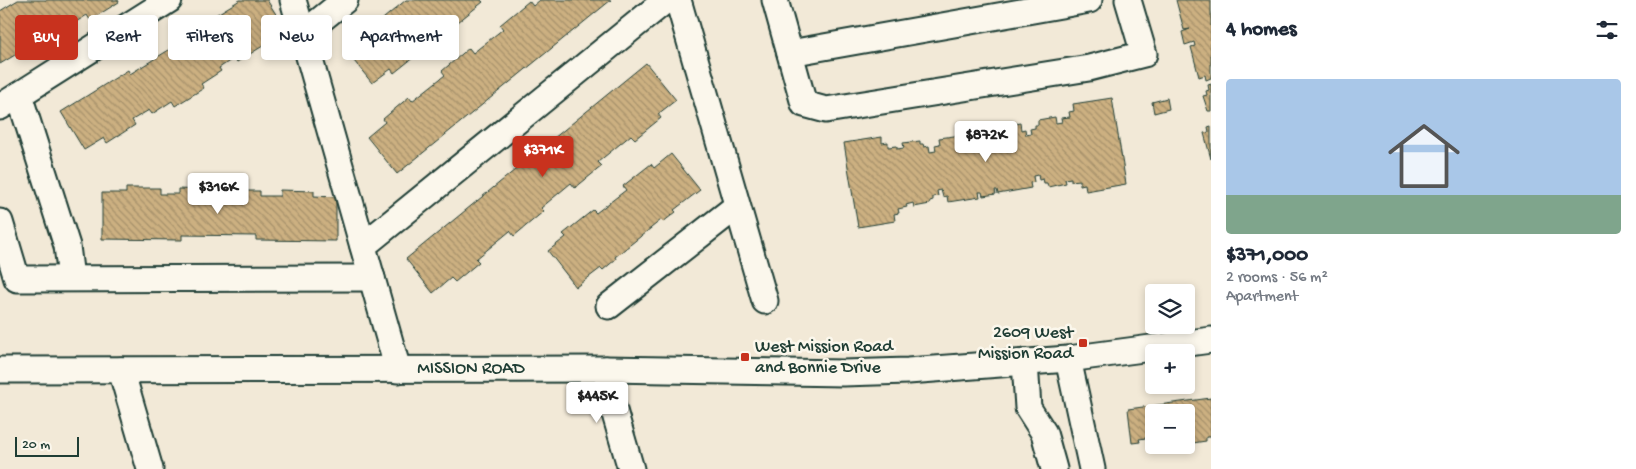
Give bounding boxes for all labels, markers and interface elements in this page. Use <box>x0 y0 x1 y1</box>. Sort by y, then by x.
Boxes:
chip: Buy <box>15 15 78 60</box>
chip: Rent <box>88 15 158 60</box>
chip: Filters <box>168 15 251 60</box>
chip: New <box>261 15 332 60</box>
chip: Apartment <box>342 15 459 60</box>
icon: filters <box>1593 16 1621 44</box>
text: 4 homes <box>1226 18 1297 43</box>
icon: home <box>1379 111 1469 201</box>
pin: $872K <box>951 120 1021 163</box>
text: $872K <box>966 127 1006 146</box>
pin: $371K <box>508 136 578 178</box>
text: $371K <box>523 142 563 161</box>
pin: $316K <box>183 172 253 215</box>
text: $316K <box>199 179 237 198</box>
text: $371,000 <box>1226 244 1308 269</box>
text: 2 rooms · 56 m² <box>1226 269 1328 288</box>
map controls <box>1145 284 1195 454</box>
button: layers <box>1145 284 1195 334</box>
text: Apartment <box>1226 288 1298 307</box>
place label: 2609 West Mission Road <box>978 323 1075 365</box>
place label: West Mission Road and Bonnie Drive <box>755 337 894 379</box>
marker: 2609 West Mission Road <box>1077 337 1089 349</box>
button: + <box>1145 344 1195 394</box>
marker: West Mission Road and Bonnie Drive <box>739 351 751 363</box>
street label: MISSION ROAD <box>417 359 525 380</box>
pin: $445K <box>562 382 632 424</box>
text: $445K <box>577 388 617 407</box>
button: − <box>1145 404 1195 454</box>
scale bar <box>15 434 79 457</box>
text: 20 m <box>22 437 50 454</box>

